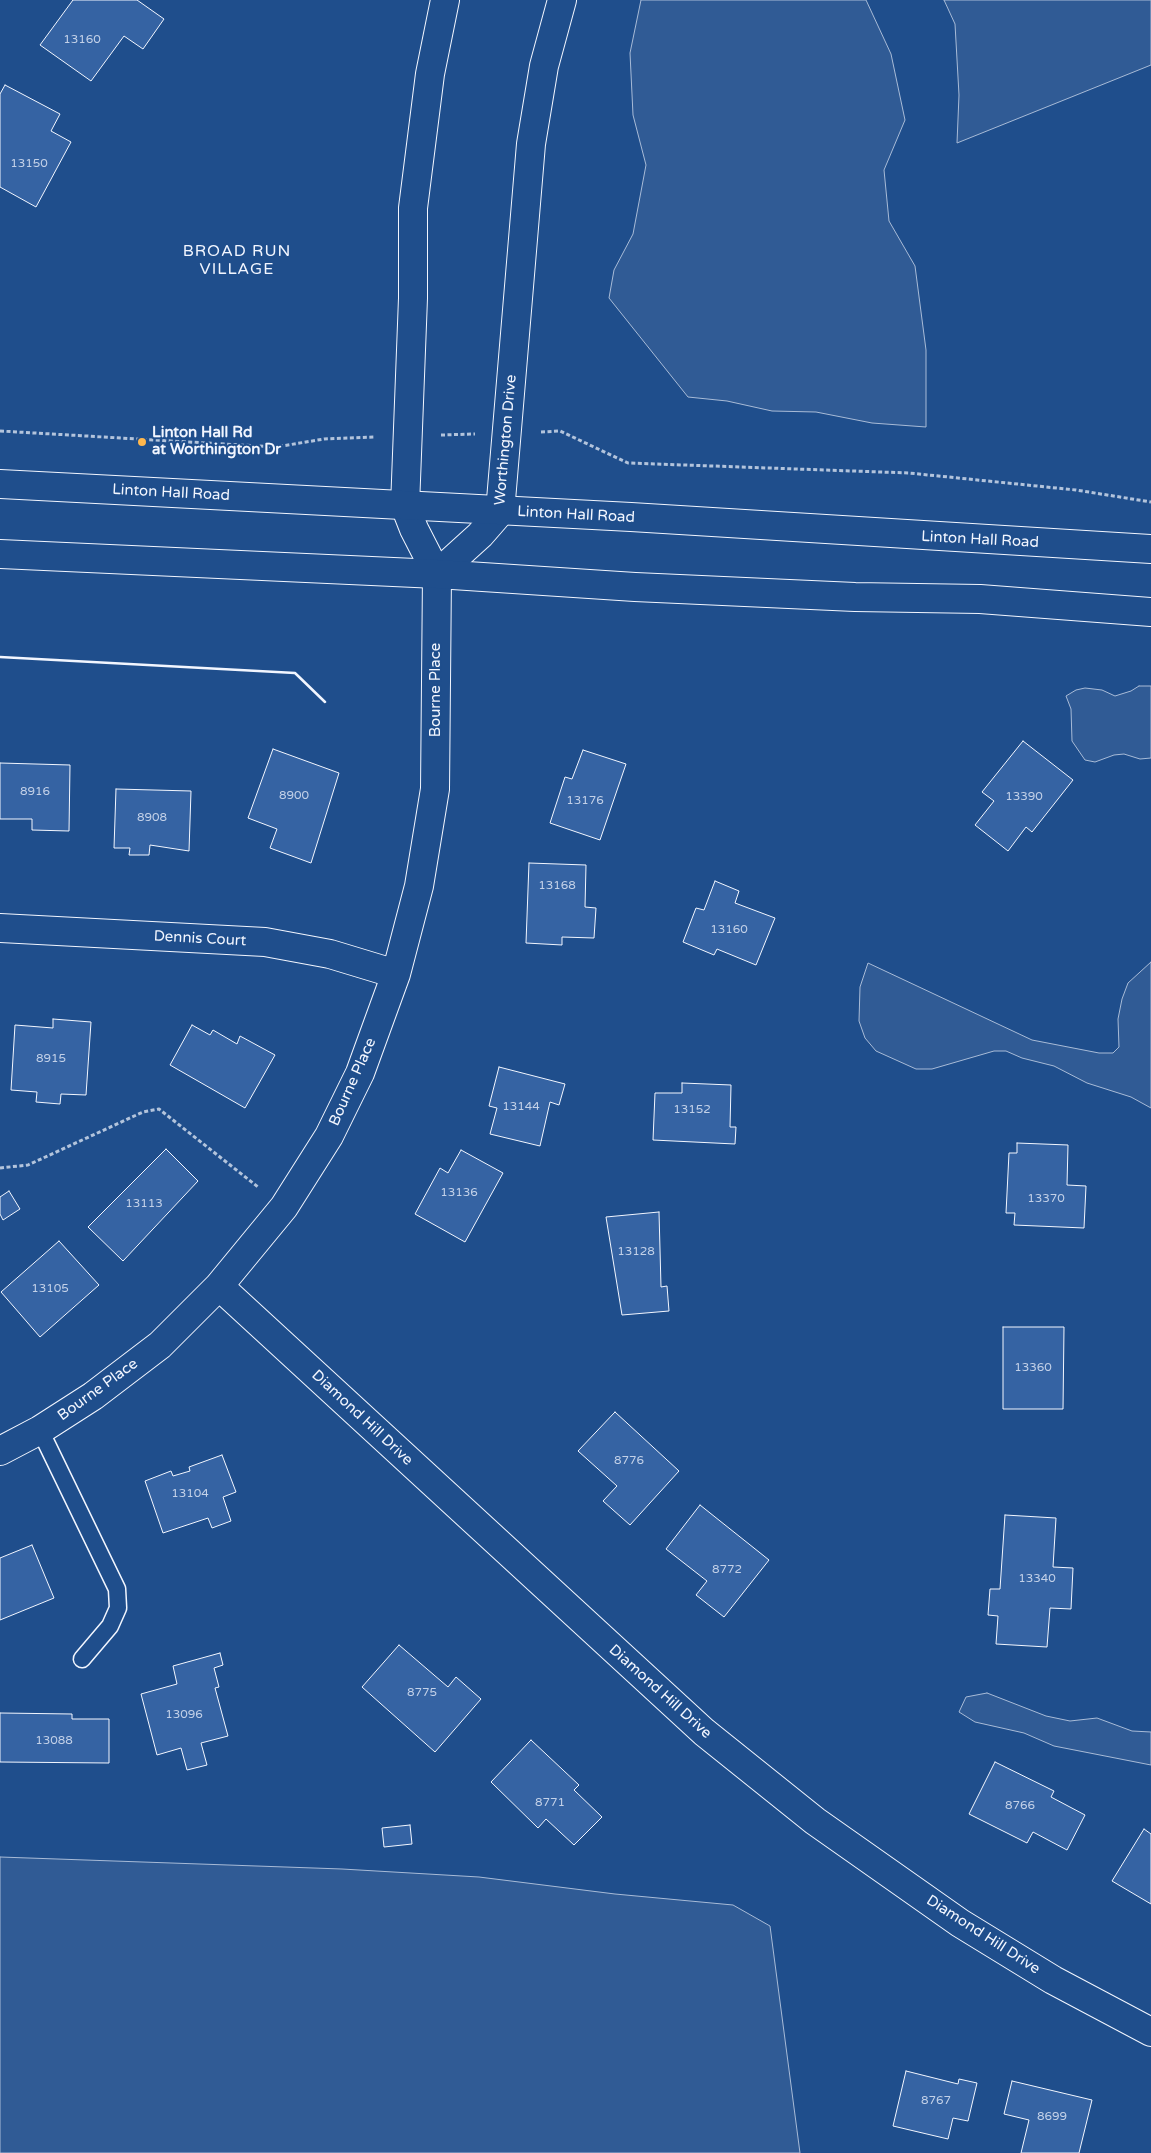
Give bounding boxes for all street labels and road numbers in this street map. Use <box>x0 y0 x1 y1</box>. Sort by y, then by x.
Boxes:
street label: Worthington Drive <box>491 374 521 506</box>
street label: Linton Hall Road <box>112 481 230 505</box>
street label: Linton Hall Road <box>517 503 635 527</box>
street label: Linton Hall Road <box>921 528 1039 552</box>
street label: Bourne Place <box>427 643 445 737</box>
street label: Dennis Court <box>153 928 247 950</box>
street label: Bourne Place <box>326 1035 380 1129</box>
street label: Bourne Place <box>55 1355 141 1425</box>
street label: Diamond Hill Drive <box>308 1366 416 1470</box>
street label: Diamond Hill Drive <box>605 1641 715 1743</box>
street label: Diamond Hill Drive <box>923 1892 1043 1978</box>

